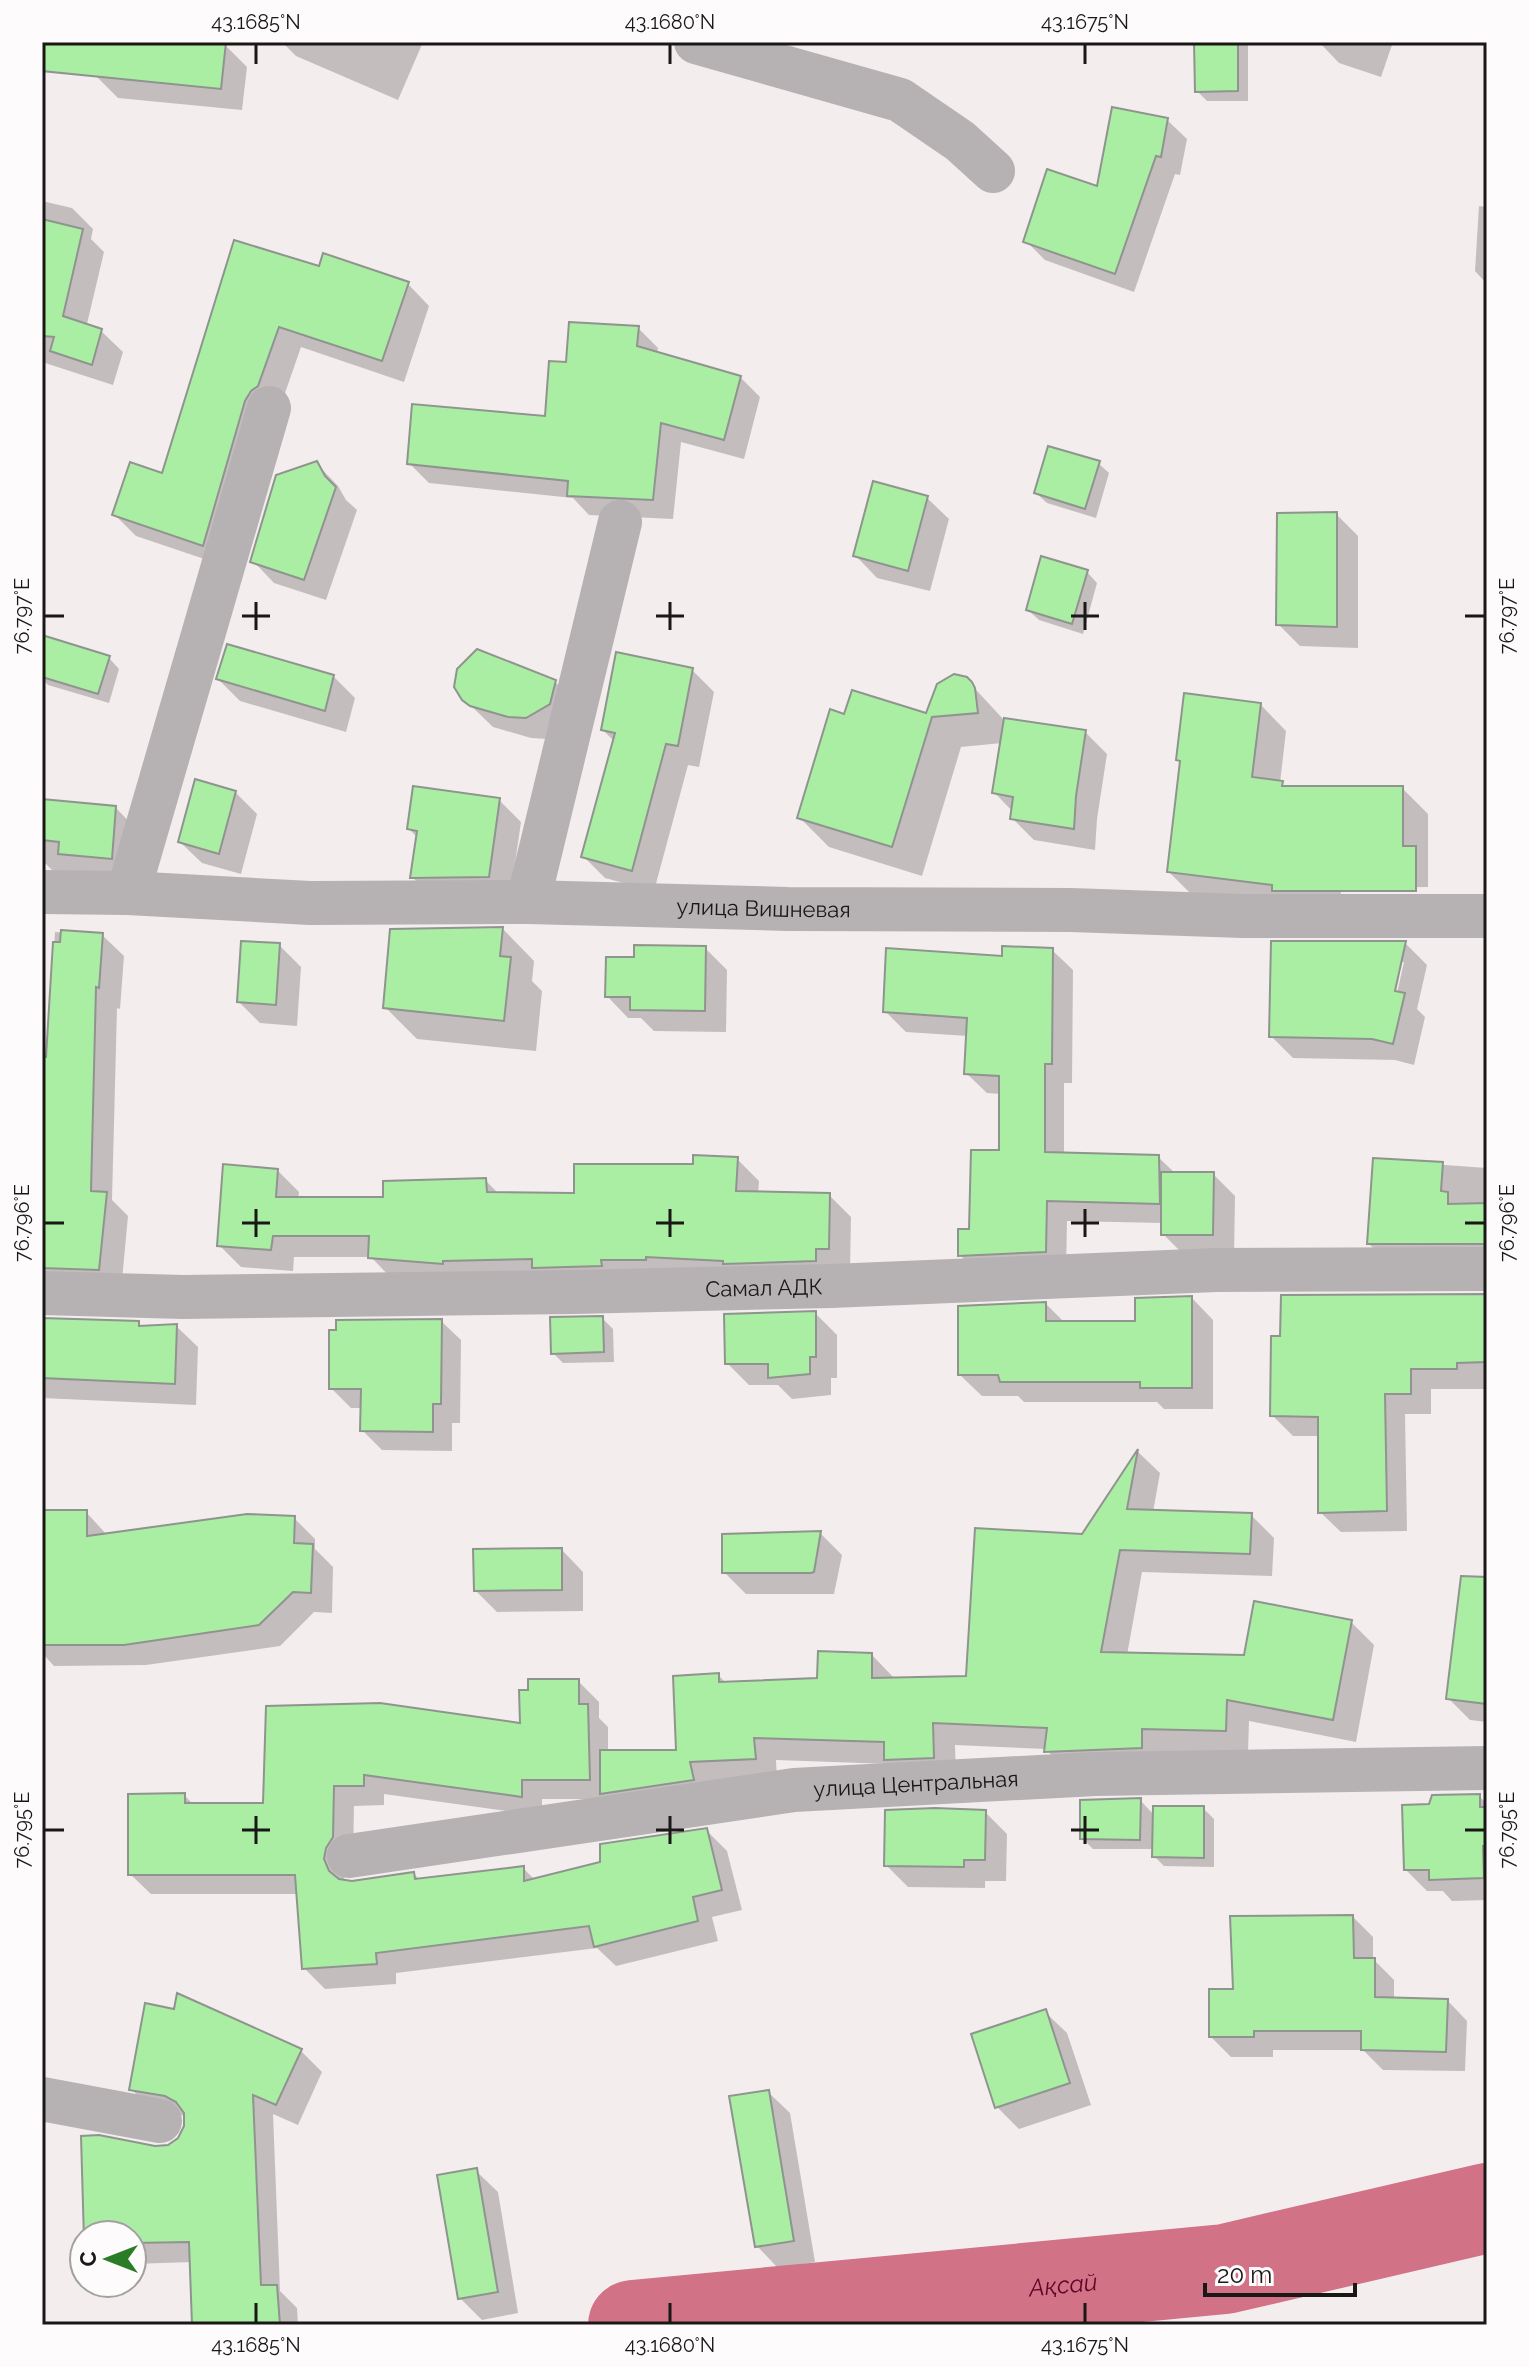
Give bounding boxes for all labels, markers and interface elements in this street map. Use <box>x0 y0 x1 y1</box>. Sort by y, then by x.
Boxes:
text: 43.1685°N <box>211 10 301 34</box>
text: 43.1680°N <box>625 10 715 34</box>
text: 43.1675°N <box>1041 10 1129 34</box>
text: 76.797°E <box>10 578 34 654</box>
text: 76.797°E <box>1495 578 1519 654</box>
street label: улица Вишневая <box>676 893 851 922</box>
text: 76.796°E <box>10 1184 34 1262</box>
text: 76.796°E <box>1495 1184 1519 1262</box>
street label: Самал АДК <box>705 1273 823 1302</box>
street label: улица Центральная <box>813 1765 1019 1802</box>
text: 76.795°E <box>10 1792 34 1868</box>
text: 76.795°E <box>1495 1792 1519 1868</box>
north arrow <box>68 2219 148 2299</box>
scale bar <box>1205 2247 1355 2297</box>
text: С <box>75 2251 101 2267</box>
text: 20 m <box>1217 2260 1272 2289</box>
water label: Ақсай <box>1025 2267 1099 2302</box>
text: 43.1685°N <box>211 2333 301 2357</box>
text: 43.1680°N <box>625 2333 715 2357</box>
text: 43.1675°N <box>1041 2333 1129 2357</box>

